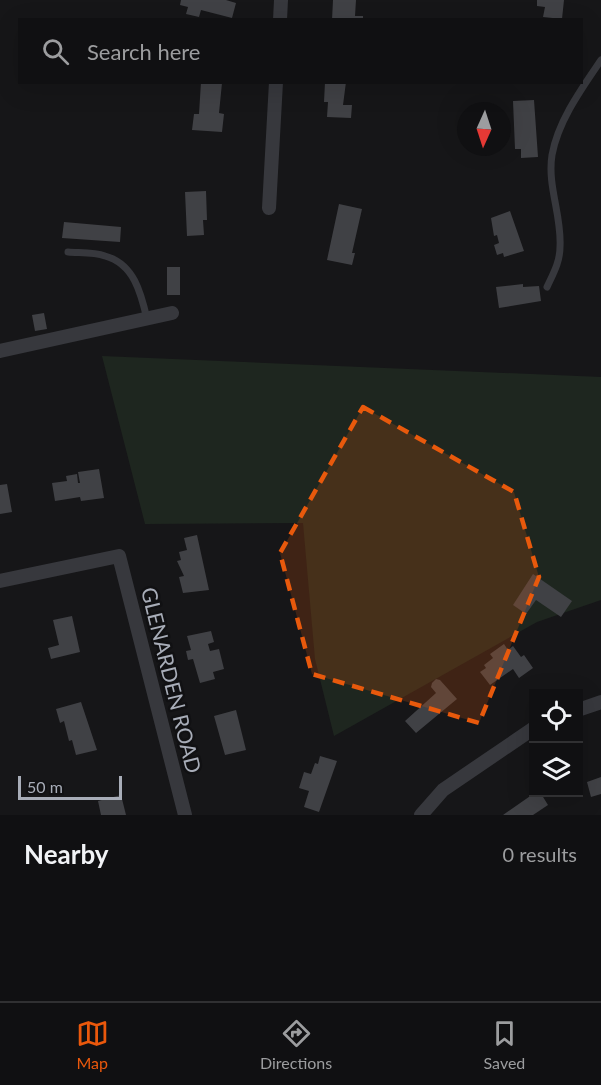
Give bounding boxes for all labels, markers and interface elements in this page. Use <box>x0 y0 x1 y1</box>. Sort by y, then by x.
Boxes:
search box <box>18 18 583 84</box>
icon: search <box>39 35 72 68</box>
text: Search here <box>87 38 200 65</box>
north arrow <box>457 102 511 156</box>
street label: GLENARDEN ROAD <box>137 584 207 776</box>
map controls <box>529 689 583 797</box>
button: locate <box>529 689 583 743</box>
button: layers <box>529 743 583 797</box>
scale bar <box>18 773 122 800</box>
text: 50 m <box>27 777 63 796</box>
text: Nearby <box>24 838 109 870</box>
text: 0 results <box>502 842 577 866</box>
tab: Map <box>76 1017 109 1072</box>
tab: Directions <box>260 1017 332 1072</box>
tab: Saved <box>484 1017 525 1072</box>

